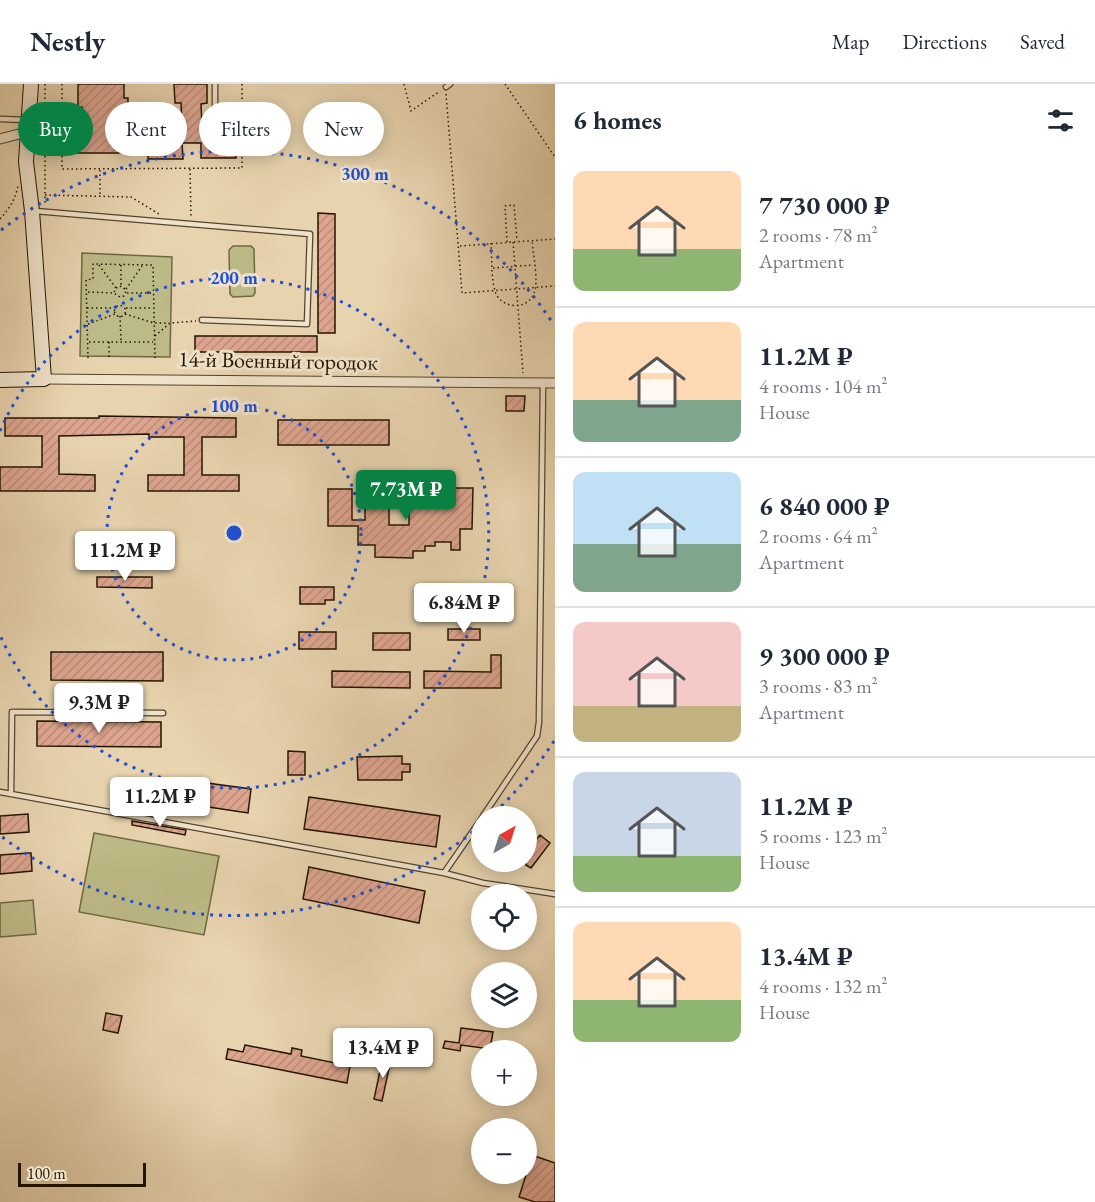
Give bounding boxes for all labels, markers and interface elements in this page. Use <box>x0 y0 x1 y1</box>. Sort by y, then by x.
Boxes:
text: Nestly <box>30 23 105 59</box>
text: Map <box>832 28 869 55</box>
text: Directions <box>902 28 987 55</box>
text: Saved <box>1020 28 1065 55</box>
chip: Buy <box>18 102 93 156</box>
chip: Rent <box>105 102 187 156</box>
chip: Filters <box>199 102 291 156</box>
chip: New <box>303 102 384 156</box>
text: 6 homes <box>573 103 662 137</box>
icon: filters <box>1044 104 1077 137</box>
text: 300 m <box>341 162 389 185</box>
text: 7 730 000 ₽ <box>759 188 890 222</box>
icon: home <box>621 195 693 267</box>
text: 2 rooms · 78 m² <box>759 222 878 248</box>
text: Apartment <box>759 248 844 274</box>
text: 200 m <box>210 266 258 289</box>
text: 11.2M ₽ <box>759 339 853 373</box>
street label: 14-й Военный городок <box>178 344 379 377</box>
icon: home <box>621 346 693 418</box>
text: 4 rooms · 104 m² <box>759 373 887 399</box>
text: 100 m <box>210 394 258 417</box>
text: House <box>759 399 810 425</box>
pin: 7.73M ₽ <box>351 470 461 521</box>
text: 7.73M ₽ <box>370 476 442 502</box>
text: 6 840 000 ₽ <box>759 489 890 523</box>
icon: home <box>621 496 693 568</box>
centre of rings <box>224 523 244 543</box>
text: 2 rooms · 64 m² <box>759 523 878 549</box>
pin: 11.2M ₽ <box>70 531 180 582</box>
text: 11.2M ₽ <box>89 537 161 563</box>
text: Apartment <box>759 549 844 575</box>
pin: 6.84M ₽ <box>409 583 519 634</box>
text: 6.84M ₽ <box>428 589 500 615</box>
text: 9 300 000 ₽ <box>759 639 890 673</box>
icon: home <box>621 646 693 718</box>
text: 3 rooms · 83 m² <box>759 673 878 699</box>
pin: 9.3M ₽ <box>50 683 148 734</box>
text: 9.3M ₽ <box>68 689 130 715</box>
text: Apartment <box>759 699 844 725</box>
pin: 11.2M ₽ <box>105 777 215 828</box>
text: 11.2M ₽ <box>124 783 196 809</box>
text: 11.2M ₽ <box>759 789 853 823</box>
icon: home <box>621 796 693 868</box>
north arrow <box>471 806 537 872</box>
map controls <box>471 806 537 1184</box>
text: 5 rooms · 123 m² <box>759 823 887 849</box>
text: House <box>759 849 810 875</box>
button: locate <box>471 884 537 950</box>
text: 13.4M ₽ <box>759 939 853 973</box>
icon: home <box>621 946 693 1018</box>
button: layers <box>471 962 537 1028</box>
text: 4 rooms · 132 m² <box>759 973 887 999</box>
text: House <box>759 999 810 1025</box>
pin: 13.4M ₽ <box>328 1028 438 1079</box>
text: 13.4M ₽ <box>347 1034 419 1060</box>
button: + <box>471 1040 537 1106</box>
button: − <box>471 1118 537 1184</box>
scale bar <box>18 1160 146 1188</box>
text: 100 m <box>27 1163 66 1184</box>

